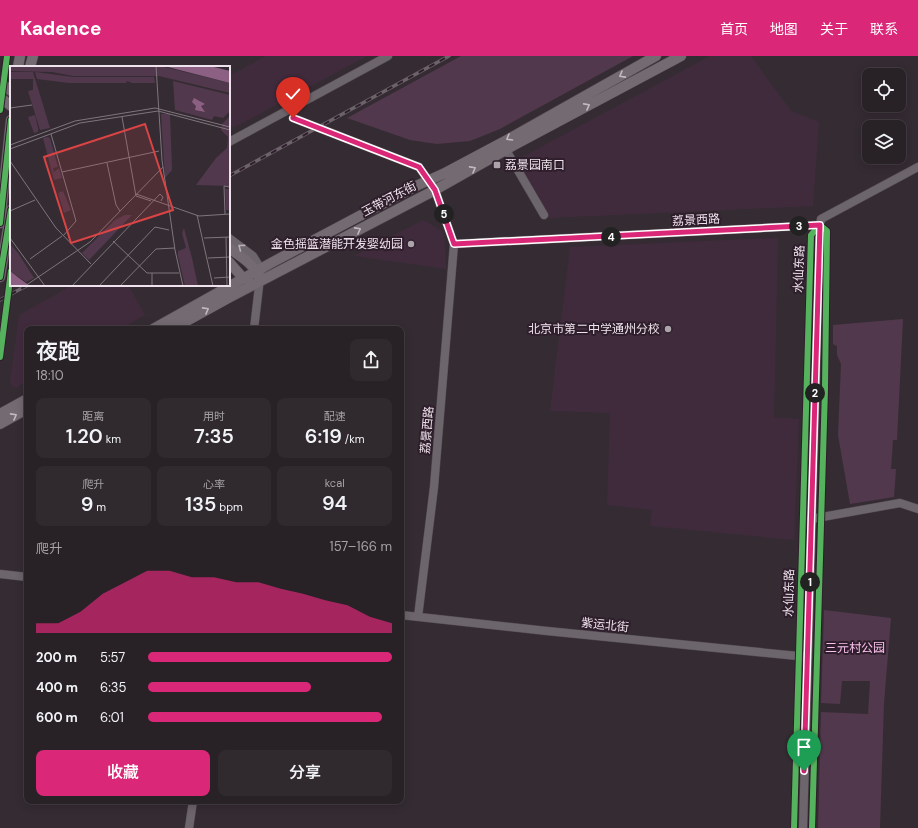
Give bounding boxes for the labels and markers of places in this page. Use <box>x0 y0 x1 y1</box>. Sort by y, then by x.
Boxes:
pin <box>276 77 310 118</box>
place label: 荔景园南口 <box>505 157 565 173</box>
marker: 荔景园南口 <box>492 160 502 170</box>
pin: 5 <box>434 204 454 224</box>
pin: 3 <box>789 216 809 236</box>
pin: 4 <box>601 227 621 247</box>
place label: 金色摇篮潜能开发婴幼园 <box>271 236 403 252</box>
marker: 金色摇篮潜能开发婴幼园 <box>406 239 416 249</box>
place label: 北京市第二中学通州分校 <box>528 321 660 337</box>
marker: 北京市第二中学通州分校 <box>663 324 673 334</box>
pin: 2 <box>805 383 825 403</box>
pin: 1 <box>800 572 820 592</box>
pin <box>787 730 821 771</box>

